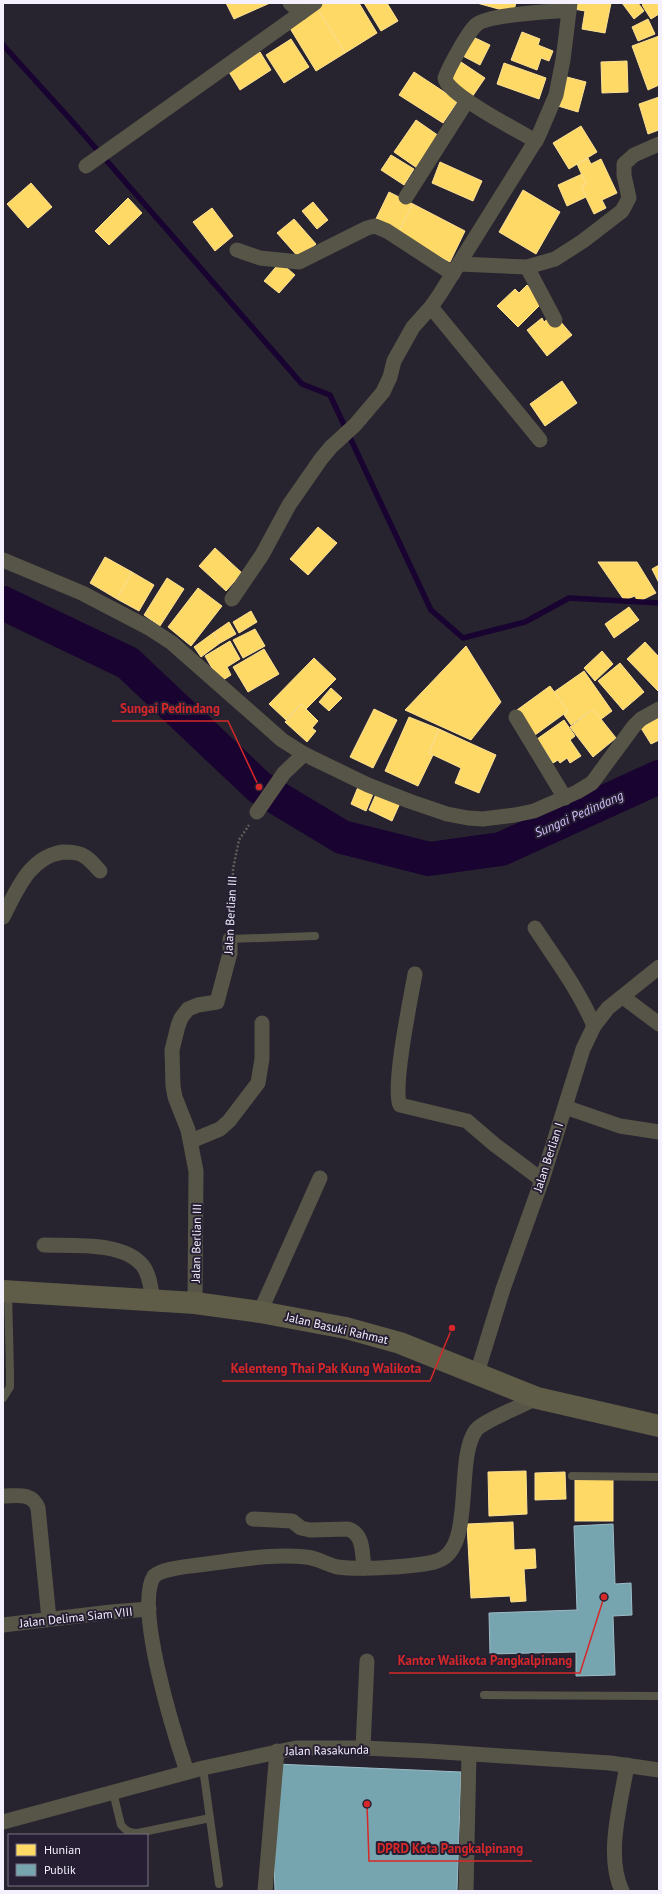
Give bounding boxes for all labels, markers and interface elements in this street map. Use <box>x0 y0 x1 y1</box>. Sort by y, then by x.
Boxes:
callout: Sungai Pedindang <box>112 696 228 721</box>
text: Sungai Pedindang <box>120 700 220 717</box>
water label: Sungai Pedindang <box>532 787 627 841</box>
street label: Jalan Berlian III <box>220 875 240 956</box>
street label: Jalan Berlian I <box>529 1121 566 1194</box>
street label: Jalan Berlian III <box>188 1203 204 1284</box>
street label: Jalan Basuki Rahmat <box>283 1309 390 1347</box>
callout: Kelenteng Thai Pak Kung Walikota <box>222 1356 430 1381</box>
text: Kelenteng Thai Pak Kung Walikota <box>231 1360 421 1377</box>
street label: Jalan Delima Siam VIII <box>18 1604 133 1631</box>
callout: Kantor Walikota Pangkalpinang <box>389 1648 580 1673</box>
text: Kantor Walikota Pangkalpinang <box>398 1652 572 1669</box>
street label: Jalan Rasakunda <box>284 1742 369 1758</box>
legend <box>8 1834 148 1886</box>
callout: DPRD Kota Pangkalpinang <box>369 1836 532 1861</box>
text: DPRD Kota Pangkalpinang <box>377 1840 523 1857</box>
text: Hunian <box>44 1842 81 1857</box>
text: Publik <box>44 1862 76 1877</box>

